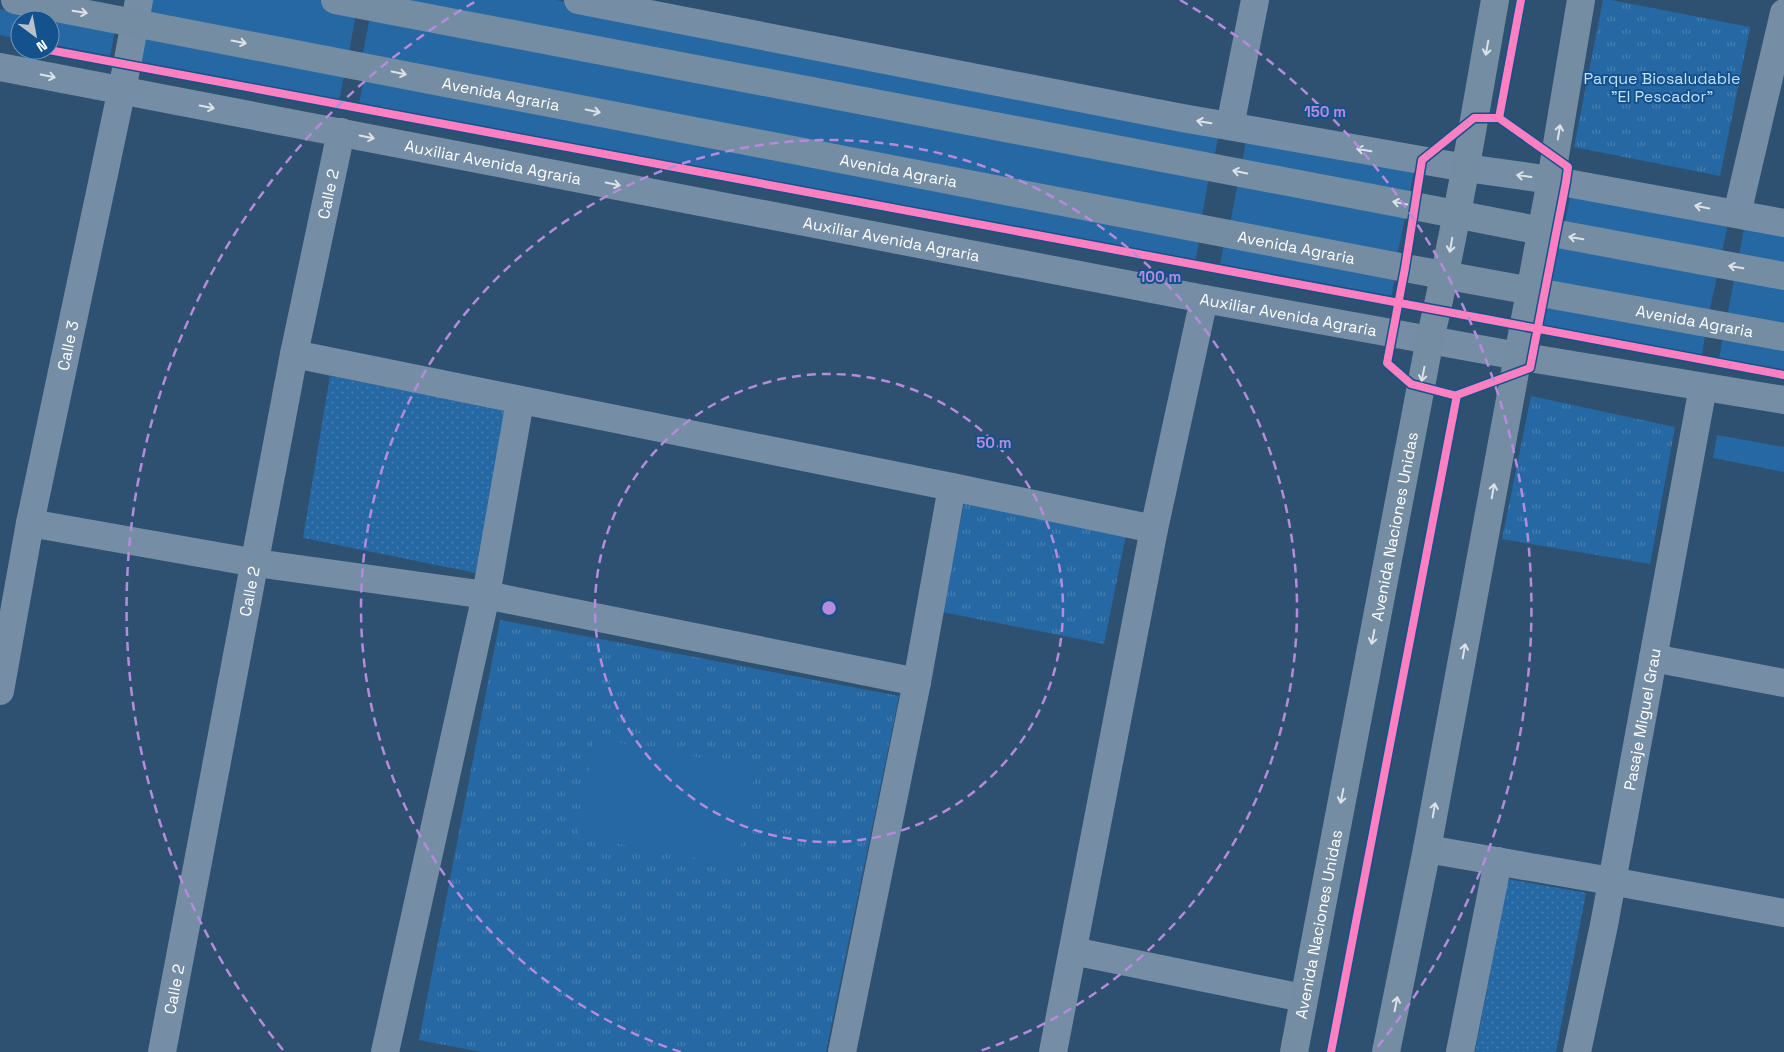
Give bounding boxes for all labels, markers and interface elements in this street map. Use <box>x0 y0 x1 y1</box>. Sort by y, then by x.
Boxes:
one-way arrow <box>71 8 87 17</box>
north arrow <box>10 10 60 60</box>
text: N <box>33 36 51 56</box>
one-way arrow <box>231 38 247 48</box>
one-way arrow <box>1481 40 1491 56</box>
park label: Parque Biosaludable "El Pescador" <box>1584 68 1740 107</box>
one-way arrow <box>390 69 406 79</box>
one-way arrow <box>39 72 55 82</box>
street label: Avenida Agraria <box>440 73 561 116</box>
one-way arrow <box>199 102 215 112</box>
text: 150 m <box>1304 102 1346 121</box>
one-way arrow <box>584 106 600 116</box>
one-way arrow <box>1196 116 1212 126</box>
one-way arrow <box>1555 124 1565 140</box>
one-way arrow <box>359 133 375 142</box>
street label: Auxiliar Avenida Agraria <box>403 135 583 190</box>
one-way arrow <box>1356 144 1372 154</box>
street label: Avenida Agraria <box>838 149 959 192</box>
street label: Calle 2 <box>313 167 344 221</box>
one-way arrow <box>1232 167 1248 177</box>
one-way arrow <box>1517 171 1533 181</box>
one-way arrow <box>604 180 620 190</box>
one-way arrow <box>1392 197 1408 207</box>
one-way arrow <box>1694 202 1710 212</box>
street label: Auxiliar Avenida Agraria <box>801 212 982 267</box>
street label: Avenida Agraria <box>1236 226 1357 269</box>
one-way arrow <box>1569 232 1585 242</box>
one-way arrow <box>1445 236 1455 252</box>
one-way arrow <box>1728 262 1744 272</box>
text: 100 m <box>1139 267 1181 286</box>
street label: Auxiliar Avenida Agraria <box>1198 288 1379 341</box>
street label: Avenida Agraria <box>1634 300 1755 342</box>
street label: Calle 3 <box>53 319 84 373</box>
one-way arrow <box>1418 366 1428 382</box>
street label: Avenida Naciones Unidas <box>1366 430 1423 623</box>
text: 50 m <box>976 433 1012 452</box>
one-way arrow <box>1488 483 1498 499</box>
street label: Calle 2 <box>235 564 265 618</box>
centre of rings <box>820 599 838 617</box>
one-way arrow <box>1367 629 1377 645</box>
one-way arrow <box>1459 643 1469 659</box>
street label: Pasaje Miguel Grau <box>1619 647 1666 792</box>
one-way arrow <box>1337 788 1346 804</box>
one-way arrow <box>1430 803 1440 819</box>
street label: Avenida Naciones Unidas <box>1291 828 1347 1021</box>
street label: Calle 2 <box>159 962 189 1016</box>
one-way arrow <box>1392 997 1401 1013</box>

